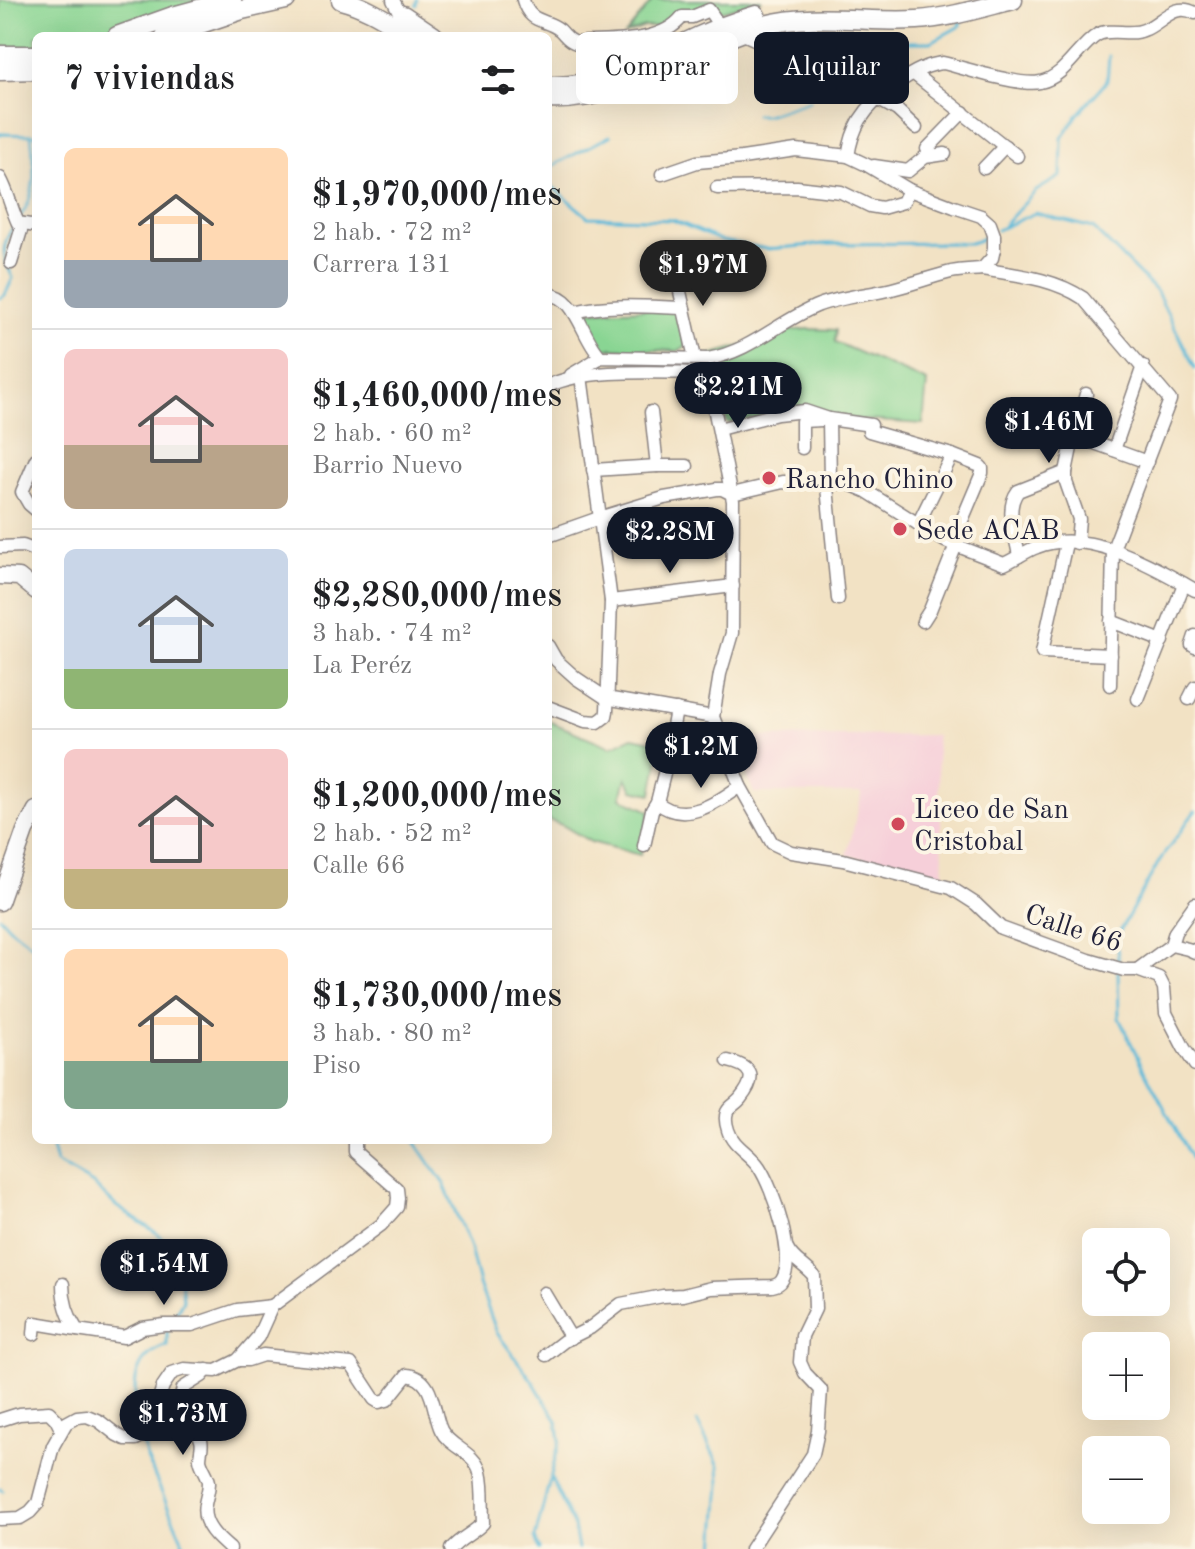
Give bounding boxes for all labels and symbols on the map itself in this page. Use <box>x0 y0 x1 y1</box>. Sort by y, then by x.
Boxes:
pin: $1.97M <box>638 240 768 308</box>
pin: $2.21M <box>673 362 803 430</box>
pin: $1.46M <box>984 397 1114 465</box>
place label: Rancho Chino <box>785 467 954 495</box>
marker: Rancho Chino <box>760 469 778 487</box>
pin: $2.28M <box>605 507 735 575</box>
place label: Sede ACAB <box>916 518 1060 546</box>
marker: Sede ACAB <box>891 520 909 538</box>
pin: $1.2M <box>645 722 757 790</box>
place label: Liceo de San Cristobal <box>914 797 1069 857</box>
marker: Liceo de San Cristobal <box>889 815 907 833</box>
street label: Calle 66 <box>1021 901 1125 959</box>
pin: $1.54M <box>99 1239 229 1307</box>
pin: $1.73M <box>118 1389 248 1457</box>

